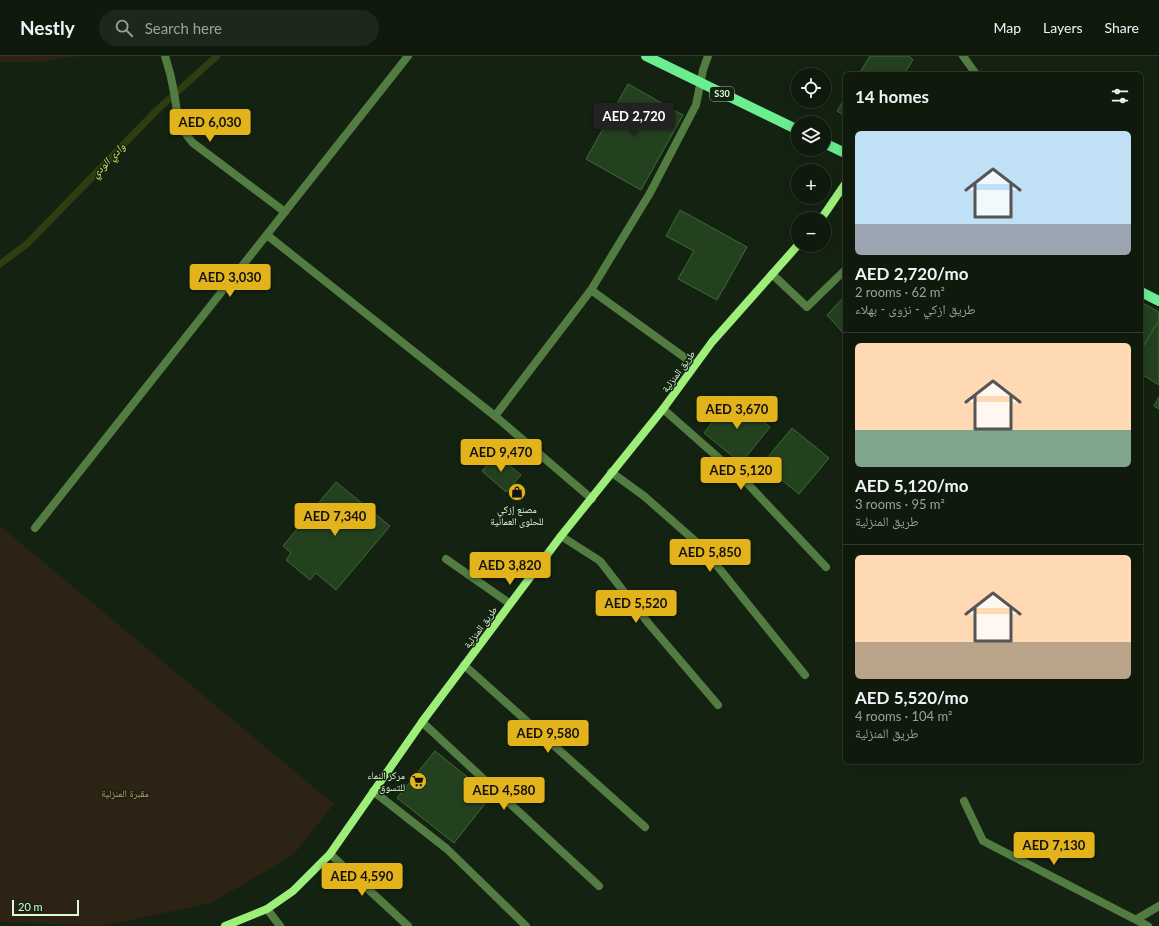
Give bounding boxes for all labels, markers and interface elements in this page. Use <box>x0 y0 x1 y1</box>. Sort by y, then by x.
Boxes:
search box <box>99 10 379 46</box>
text: Nestly <box>20 16 75 39</box>
icon: search <box>113 17 135 39</box>
text: Search here <box>145 19 222 37</box>
text: Map <box>993 19 1021 36</box>
text: Layers <box>1043 19 1083 36</box>
text: Share <box>1105 19 1139 36</box>
map controls <box>791 68 831 252</box>
button: locate <box>791 68 831 108</box>
icon: filters <box>1109 85 1131 107</box>
text: 14 homes <box>855 86 929 107</box>
road number: S30 <box>710 87 734 101</box>
pin: AED 2,720 <box>588 103 680 137</box>
text: AED 2,720 <box>603 108 665 124</box>
pin: AED 6,030 <box>164 109 256 143</box>
text: AED 6,030 <box>179 114 241 130</box>
button: layers <box>791 116 831 156</box>
water label: وادي الودي <box>88 140 129 182</box>
icon: home <box>957 157 1029 229</box>
button: + <box>791 164 831 204</box>
button: − <box>791 212 831 252</box>
text: AED 2,720/mo <box>855 263 969 284</box>
pin: AED 3,030 <box>184 264 276 298</box>
text: AED 3,030 <box>199 269 261 285</box>
text: 2 rooms · 62 m² <box>855 284 945 300</box>
text: طريق ازكي - نزوى - بهلاء <box>855 301 975 317</box>
street label: طريق المنزلية <box>659 347 698 395</box>
icon: home <box>957 369 1029 441</box>
pin: AED 3,670 <box>691 396 783 430</box>
text: AED 3,670 <box>706 401 768 417</box>
pin: AED 9,470 <box>455 439 547 473</box>
text: AED 9,470 <box>470 444 532 460</box>
pin: AED 5,120 <box>695 457 787 491</box>
text: AED 5,120 <box>710 462 772 478</box>
text: AED 5,120/mo <box>855 475 969 496</box>
shop icon: مصنع إزكي للحلوى العمانية <box>507 482 527 502</box>
text: 3 rooms · 95 m² <box>855 496 945 512</box>
pin: AED 7,340 <box>289 503 381 537</box>
place label: مصنع إزكي للحلوى العمانية <box>490 503 544 528</box>
text: AED 7,340 <box>304 508 366 524</box>
text: طريق المنزلية <box>855 513 919 529</box>
pin: AED 5,850 <box>664 539 756 573</box>
text: AED 5,850 <box>679 544 741 560</box>
pin: AED 3,820 <box>464 552 556 586</box>
text: AED 3,820 <box>479 557 541 573</box>
icon: home <box>957 581 1029 653</box>
pin: AED 5,520 <box>590 590 682 624</box>
text: AED 5,520 <box>605 595 667 611</box>
street label: طريق المنزلية <box>461 603 500 651</box>
text: AED 5,520/mo <box>855 687 969 708</box>
text: 4 rooms · 104 m² <box>855 708 952 724</box>
pin: AED 9,580 <box>502 720 594 754</box>
text: AED 9,580 <box>517 725 579 741</box>
text: طريق المنزلية <box>855 725 919 741</box>
place label: مركز النماء للتسوق <box>367 769 405 794</box>
supermarket icon: مركز النماء للتسوق <box>408 771 428 791</box>
pin: AED 4,580 <box>458 777 550 811</box>
text: AED 4,580 <box>473 782 535 798</box>
park label: مقبرة المنزلية <box>101 787 149 799</box>
pin: AED 7,130 <box>1008 832 1100 866</box>
text: AED 7,130 <box>1023 837 1085 853</box>
pin: AED 4,590 <box>316 863 408 897</box>
text: AED 4,590 <box>331 868 393 884</box>
scale bar <box>12 898 79 917</box>
text: 20 m <box>18 900 43 913</box>

